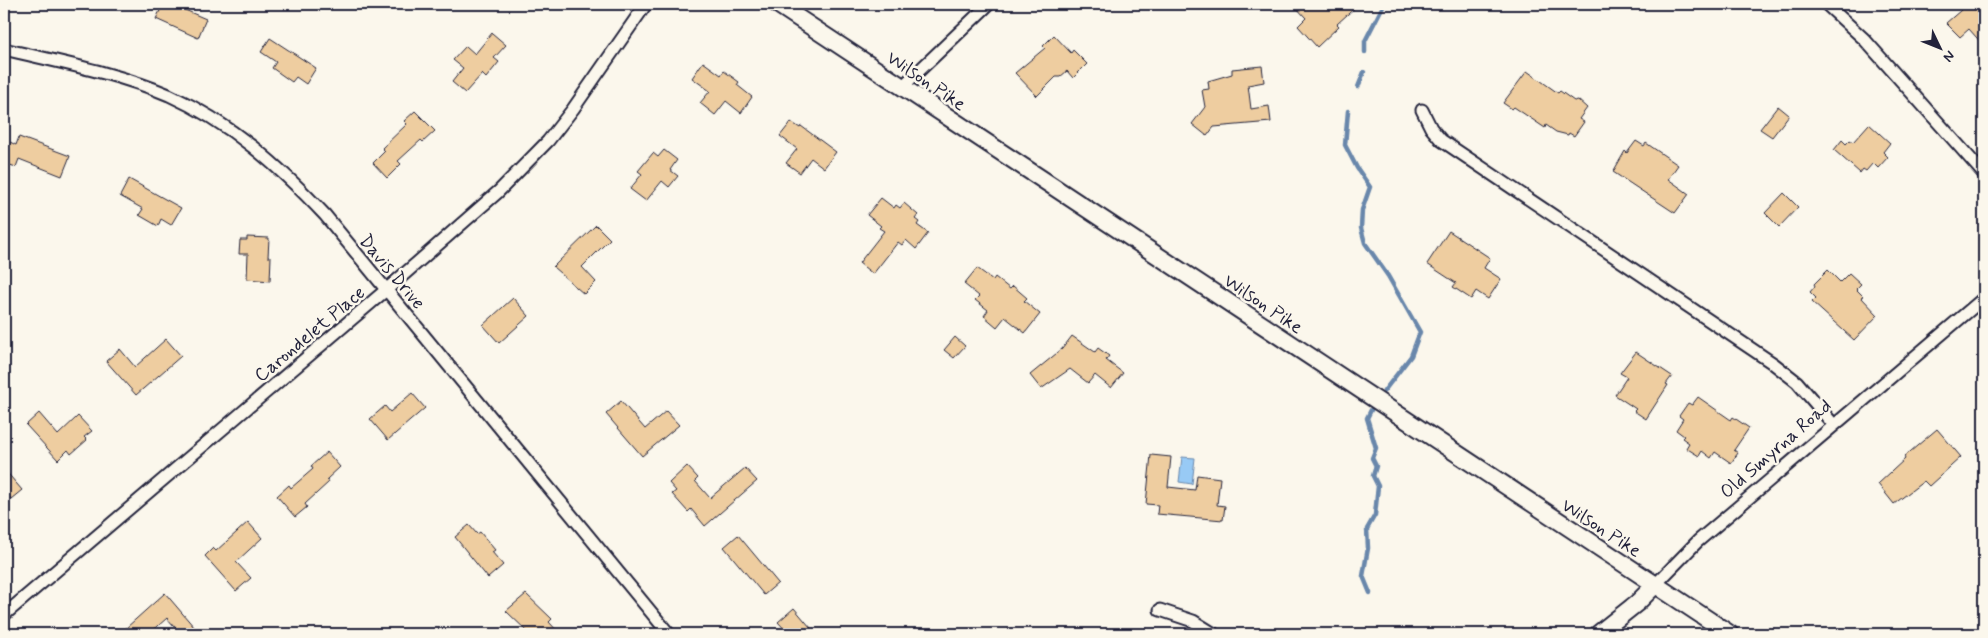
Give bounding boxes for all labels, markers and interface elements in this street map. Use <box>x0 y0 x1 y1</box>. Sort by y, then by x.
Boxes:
north arrow <box>1916 22 1966 72</box>
street label: Wilson Pike <box>882 46 971 117</box>
text: N <box>1939 47 1959 66</box>
street label: Davis Drive <box>353 229 431 315</box>
street label: Wilson Pike <box>1219 269 1308 340</box>
street label: Carondelet Place <box>249 280 371 388</box>
street label: Old Smyrna Road <box>1715 394 1837 505</box>
street label: Wilson Pike <box>1556 493 1646 563</box>

